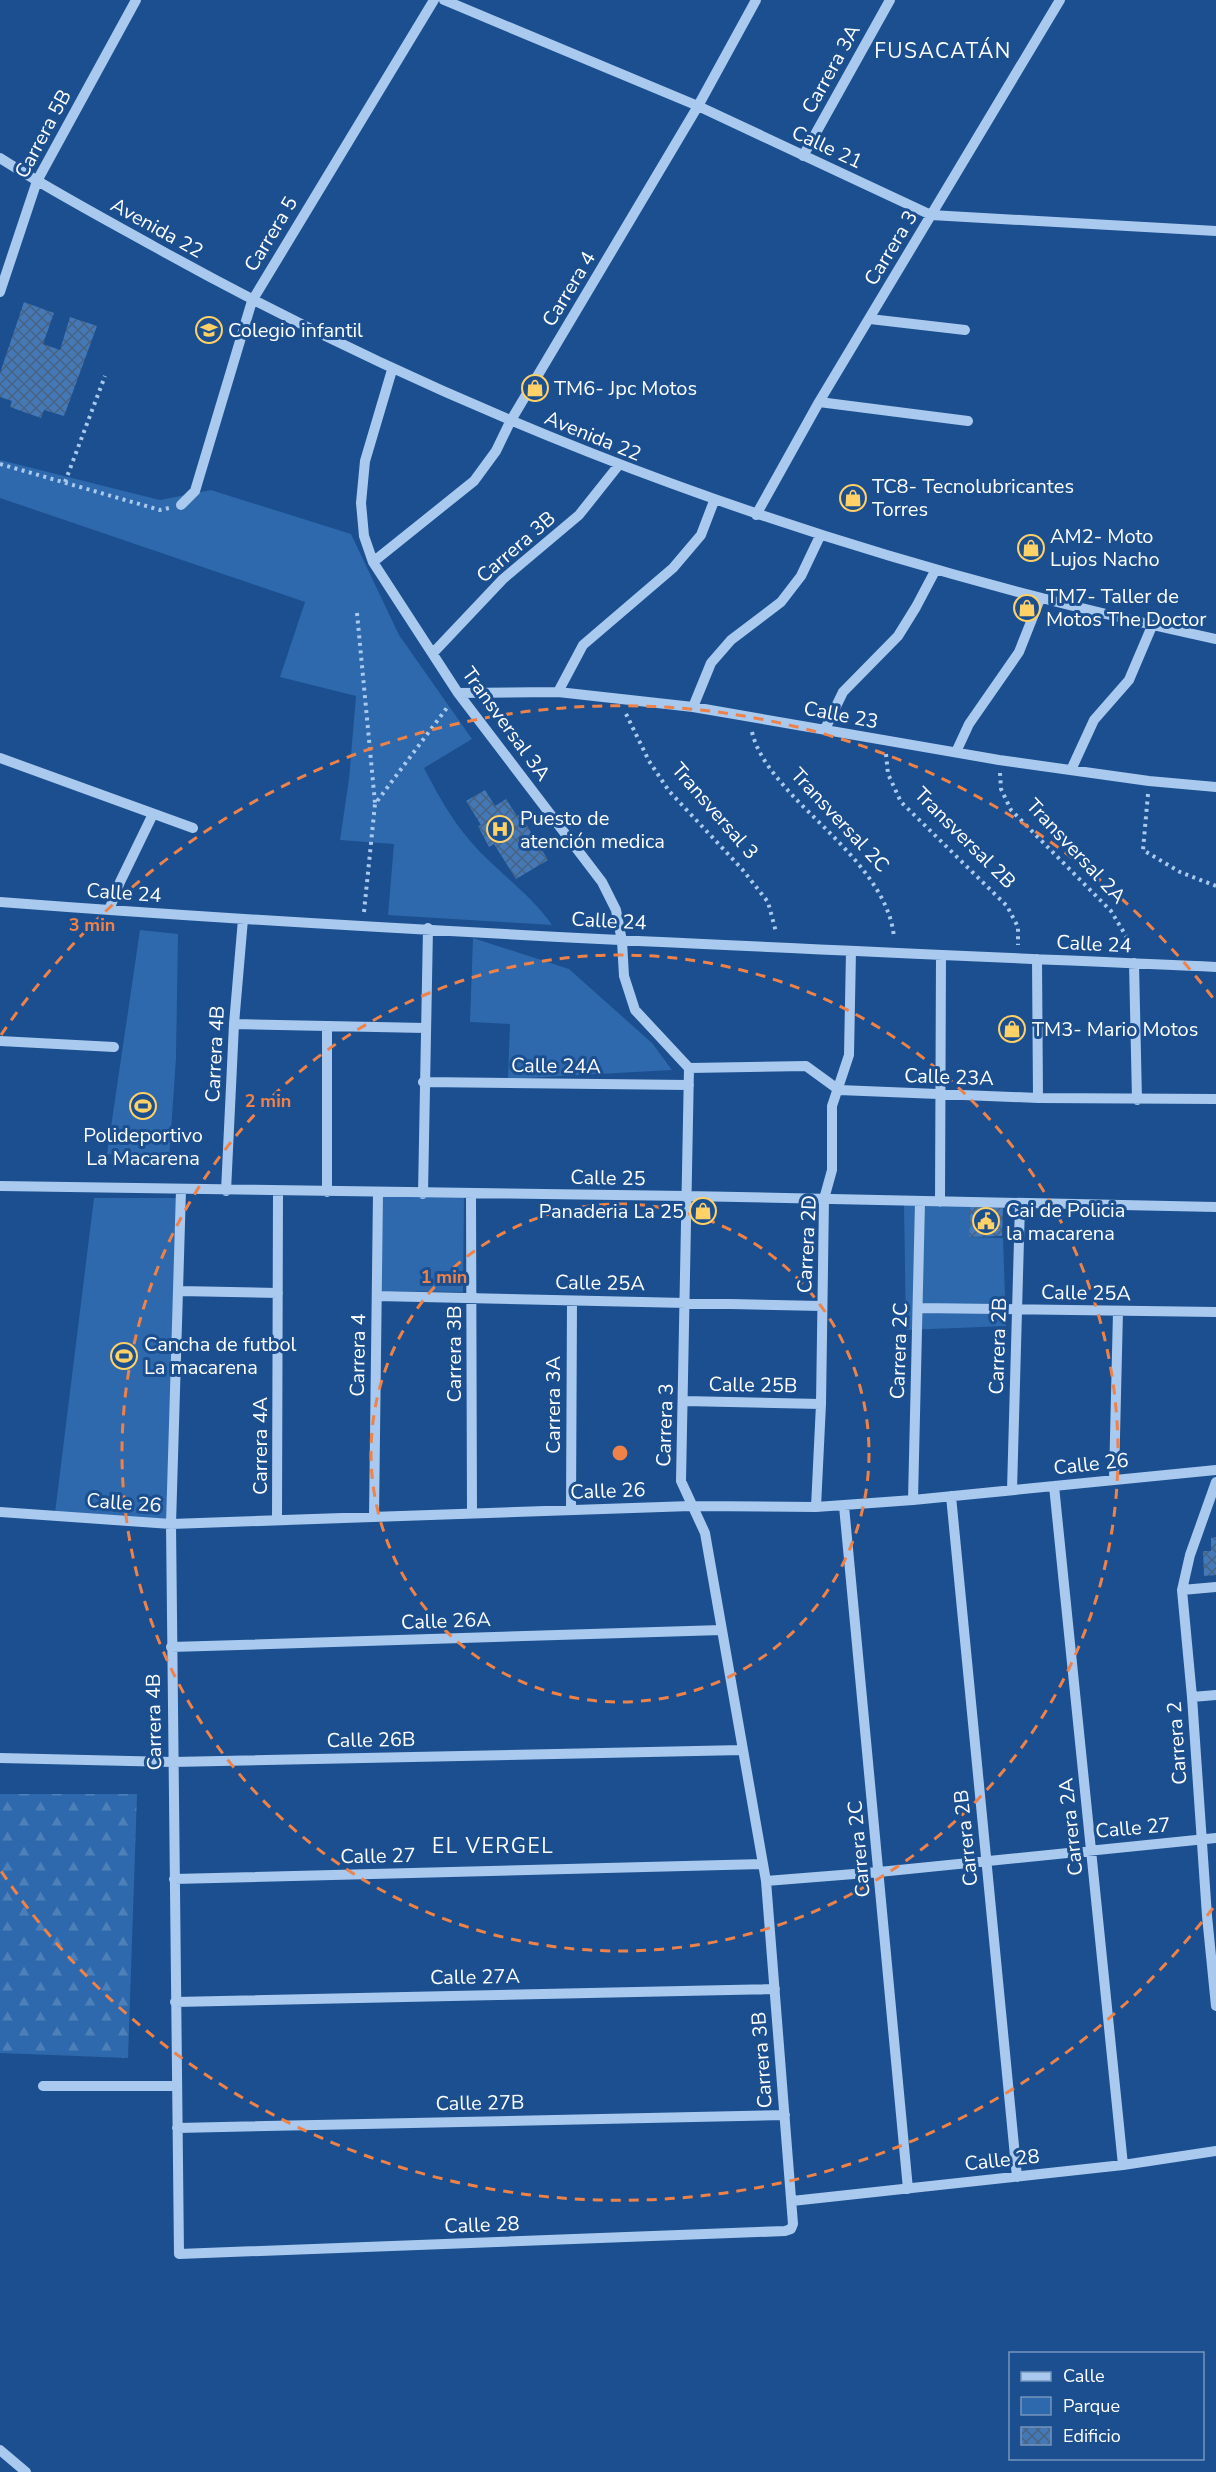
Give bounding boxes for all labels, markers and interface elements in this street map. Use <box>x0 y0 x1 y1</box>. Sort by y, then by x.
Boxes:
street label: Carrera 3A <box>795 19 867 118</box>
district label: FUSACATÁN <box>874 37 1012 65</box>
street label: Carrera 5B <box>8 85 78 183</box>
street label: Calle 21 <box>787 119 867 175</box>
street label: Avenida 22 <box>106 191 208 265</box>
street label: Carrera 5 <box>238 191 304 277</box>
street label: Carrera 3 <box>858 205 924 291</box>
street label: Carrera 4 <box>536 246 602 332</box>
school or university icon: Colegio infantil <box>194 315 224 345</box>
place label: Colegio infantil <box>228 317 363 344</box>
shop icon: TM6- Jpc Motos <box>520 373 550 403</box>
place label: TM6- Jpc Motos <box>554 375 697 402</box>
street label: Avenida 22 <box>541 404 645 468</box>
place label: TC8- Tecnolubricantes Torres <box>872 473 1074 523</box>
shop icon: TC8- Tecnolubricantes Torres <box>838 483 868 513</box>
street label: Carrera 3B <box>471 505 561 589</box>
place label: AM2- Moto Lujos Nacho <box>1050 523 1160 573</box>
shop icon: AM2- Moto Lujos Nacho <box>1016 533 1046 563</box>
place label: TM7- Taller de Motos The Doctor <box>1046 583 1207 633</box>
shop icon: TM7- Taller de Motos The Doctor <box>1012 593 1042 623</box>
street label: Transversal 3A <box>455 662 557 787</box>
street label: Calle 23 <box>801 695 881 735</box>
street label: Transversal 3 <box>665 757 765 865</box>
street label: Transversal 2C <box>785 762 895 878</box>
street label: Transversal 2B <box>908 781 1022 895</box>
street label: Transversal 2A <box>1020 793 1132 910</box>
place label: Puesto de atención medica <box>520 805 665 855</box>
hospital icon: Puesto de atención medica <box>485 814 515 844</box>
street label: Calle 24 <box>86 877 162 909</box>
street label: Calle 24 <box>571 906 647 936</box>
text: 3 min <box>69 913 115 937</box>
street label: Calle 24 <box>1056 929 1132 959</box>
street label: Carrera 4B <box>199 1005 231 1103</box>
shop icon: TM3- Mario Motos <box>997 1014 1027 1044</box>
place label: TM3- Mario Motos <box>1032 1016 1198 1043</box>
street label: Calle 24A <box>511 1052 602 1080</box>
street label: Calle 23A <box>904 1062 995 1092</box>
text: 2 min <box>245 1089 291 1113</box>
sports icon: Polideportivo La Macarena <box>128 1091 158 1121</box>
place label: Polideportivo La Macarena <box>83 1122 203 1172</box>
street label: Calle 25 <box>570 1164 646 1192</box>
street label: Carrera 2D <box>791 1194 823 1294</box>
shop icon: Panaderia La 25 <box>688 1196 718 1226</box>
place label: Cai de Policia la macarena <box>1006 1197 1125 1247</box>
place label: Panaderia La 25 <box>539 1198 684 1225</box>
public building icon: Cai de Policia la macarena <box>971 1206 1001 1236</box>
text: 1 min <box>421 1265 467 1289</box>
street label: Calle 25A <box>555 1269 646 1297</box>
street label: Calle 25A <box>1041 1279 1132 1307</box>
street label: Carrera 2B <box>983 1297 1013 1395</box>
street label: Carrera 2C <box>884 1302 914 1400</box>
street label: Carrera 3B <box>441 1306 468 1402</box>
street label: Carrera 4 <box>344 1313 372 1397</box>
place label: Cancha de futbol La macarena <box>144 1331 297 1381</box>
sports icon: Cancha de futbol La macarena <box>109 1341 139 1371</box>
street label: Carrera 3A <box>540 1356 567 1454</box>
street label: Calle 25B <box>708 1371 798 1399</box>
street label: Carrera 3 <box>650 1383 680 1467</box>
street label: Carrera 4A <box>247 1397 274 1495</box>
centre of rings <box>610 1443 630 1463</box>
street label: Calle 26 <box>1052 1447 1130 1481</box>
street label: Calle 26 <box>570 1476 646 1506</box>
street label: Calle 26 <box>86 1487 162 1519</box>
street label: Calle 26A <box>401 1606 492 1636</box>
street label: Carrera 4B <box>140 1673 168 1771</box>
street label: Carrera 2 <box>1161 1700 1193 1786</box>
street label: Calle 26B <box>326 1726 416 1754</box>
street label: Carrera 2A <box>1052 1776 1090 1877</box>
street label: Carrera 2B <box>948 1788 984 1888</box>
street label: Carrera 2C <box>841 1800 877 1898</box>
street label: Calle 27 <box>1094 1811 1172 1845</box>
district label: EL VERGEL <box>432 1832 554 1860</box>
street label: Calle 27 <box>340 1842 416 1870</box>
street label: Calle 27A <box>430 1963 521 1991</box>
street label: Carrera 3B <box>745 2011 779 2109</box>
street label: Calle 27B <box>435 2089 525 2117</box>
street label: Calle 28 <box>963 2143 1041 2177</box>
street label: Calle 28 <box>444 2210 520 2240</box>
legend <box>1009 2352 1204 2460</box>
text: Calle <box>1063 2364 1105 2388</box>
text: Parque <box>1063 2394 1120 2418</box>
text: Edificio <box>1063 2424 1121 2448</box>

